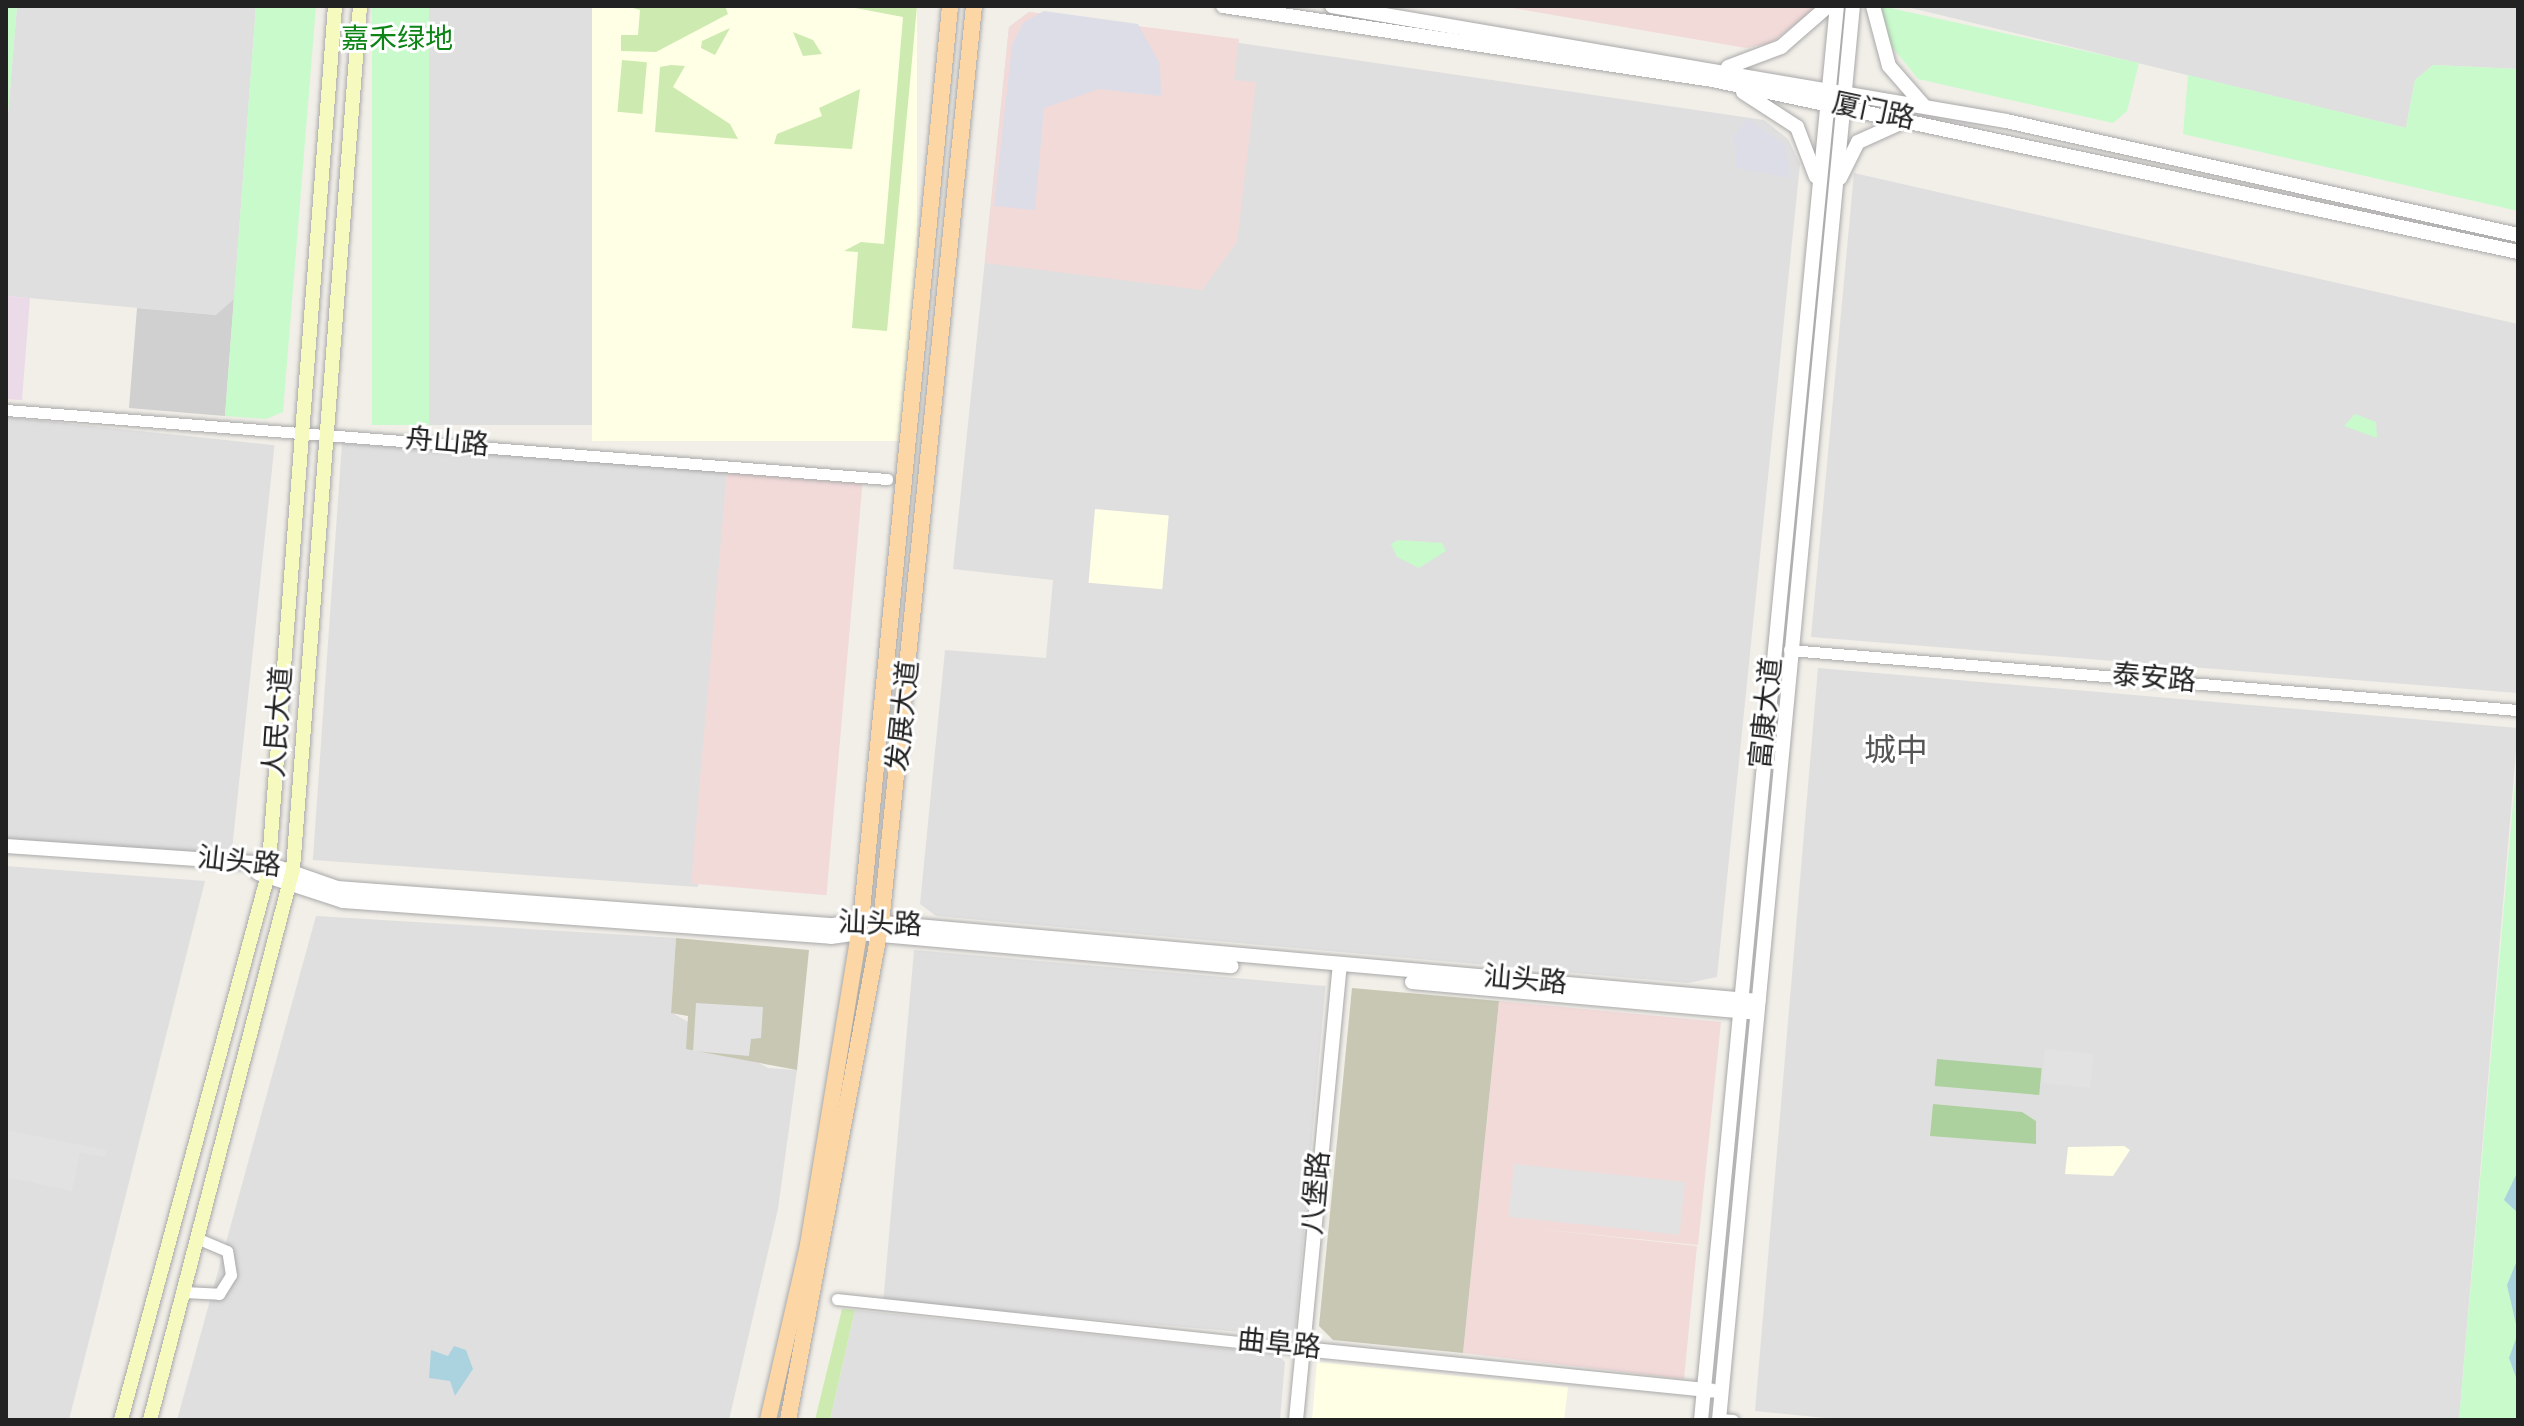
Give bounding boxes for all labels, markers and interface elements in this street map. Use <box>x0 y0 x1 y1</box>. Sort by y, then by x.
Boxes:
park label: 嘉禾绿地 <box>341 24 453 58</box>
street label: 厦门路 <box>1828 88 1918 138</box>
street label: 舟山路 <box>404 424 490 464</box>
street label: 富康大道 <box>1745 656 1791 770</box>
street label: 发展大道 <box>882 659 928 773</box>
street label: 泰安路 <box>2111 660 2197 700</box>
street label: 人民大道 <box>259 665 301 779</box>
district label: 城中 <box>1864 734 1928 772</box>
street label: 汕头路 <box>195 843 283 885</box>
street label: 汕头路 <box>837 908 923 944</box>
street label: 汕头路 <box>1482 962 1568 1002</box>
street label: 八堡路 <box>1298 1150 1338 1236</box>
street label: 曲阜路 <box>1235 1325 1323 1367</box>

